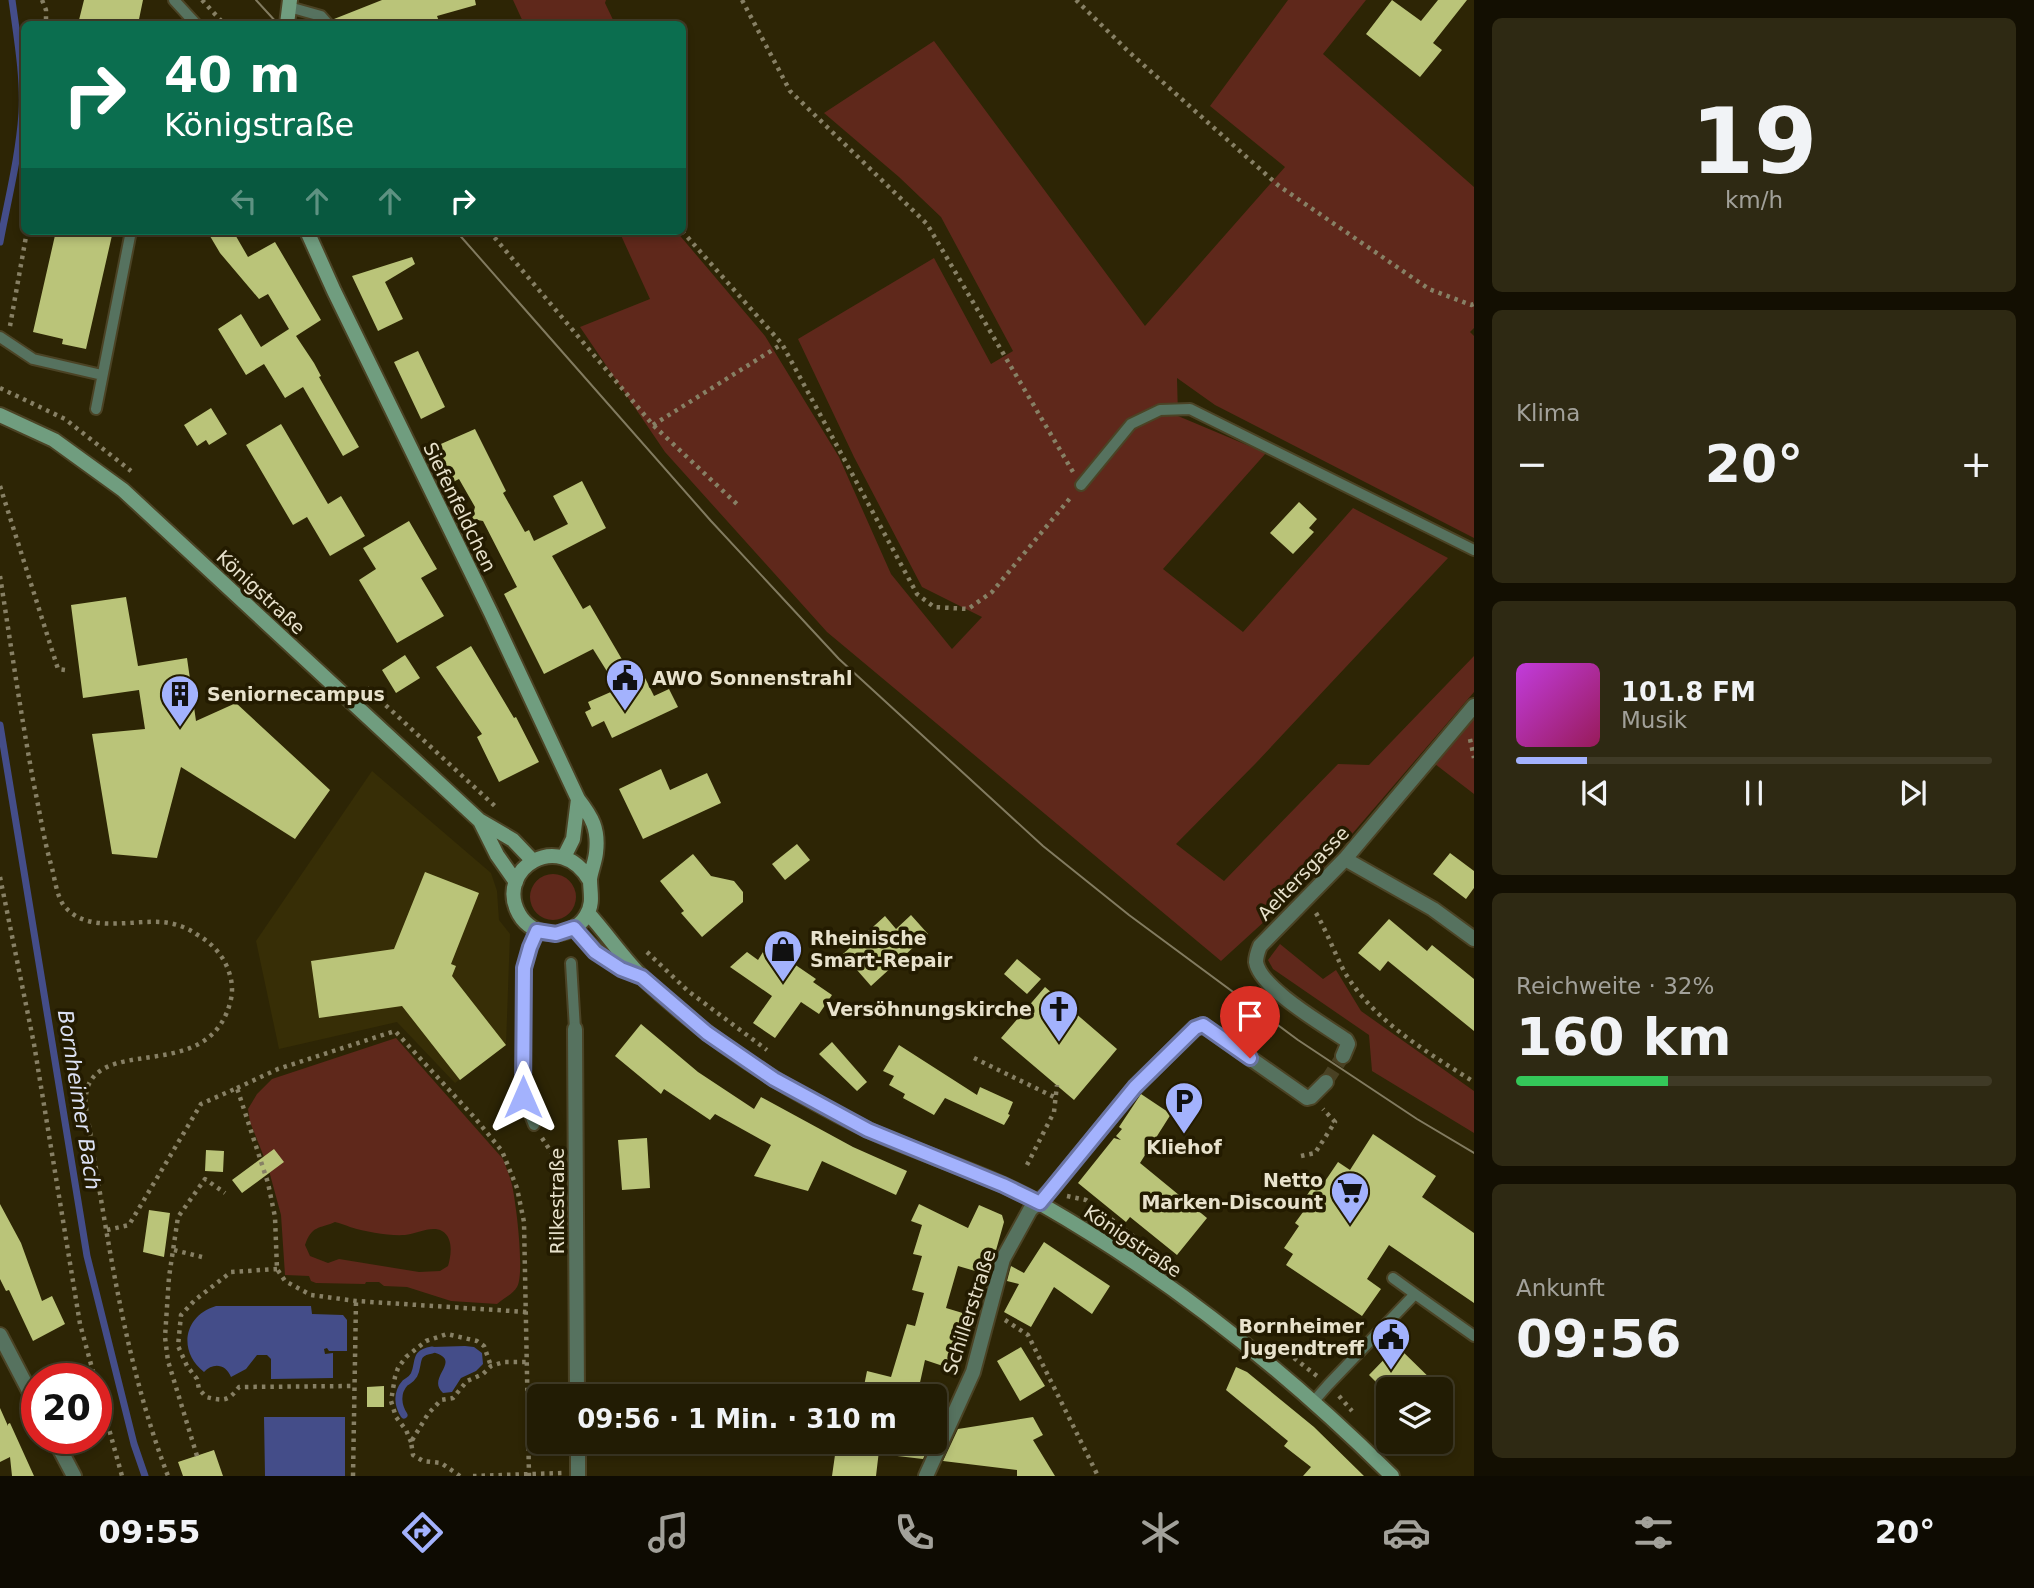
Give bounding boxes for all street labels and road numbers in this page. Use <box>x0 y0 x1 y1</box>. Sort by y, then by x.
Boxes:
street label: Siefenfeldchen <box>419 439 501 575</box>
street label: Königstraße <box>212 545 310 639</box>
street label: Aeltersgasse <box>1253 822 1353 924</box>
street label: Rilkestraße <box>546 1148 568 1254</box>
street label: Königstraße <box>1080 1200 1186 1282</box>
street label: Schillerstraße <box>938 1247 1000 1377</box>

